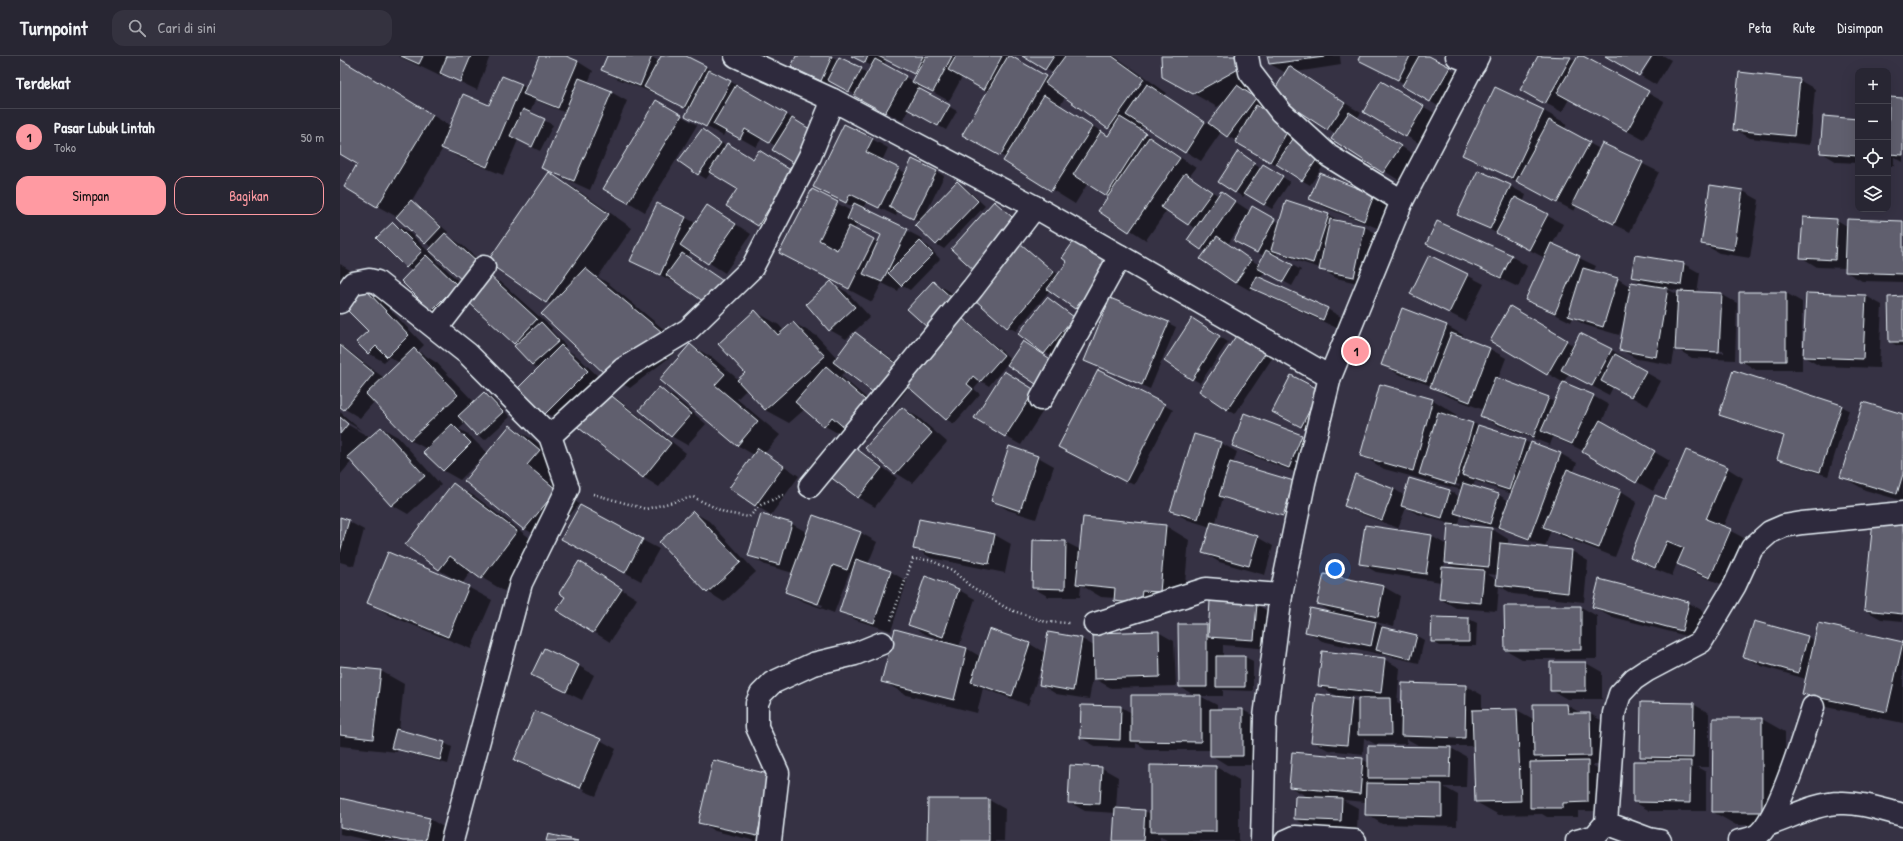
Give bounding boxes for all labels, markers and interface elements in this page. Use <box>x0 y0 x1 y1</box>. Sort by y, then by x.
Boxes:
search box <box>112 10 392 46</box>
text: Turnpoint <box>20 15 88 41</box>
icon: search <box>126 17 148 39</box>
text: Cari di sini <box>158 17 216 38</box>
text: Peta <box>1748 18 1771 37</box>
text: Rute <box>1793 18 1815 37</box>
text: Disimpan <box>1837 18 1883 37</box>
map controls <box>1855 68 1891 212</box>
button: + <box>1855 68 1891 104</box>
text: Terdekat <box>16 71 70 94</box>
button: − <box>1855 104 1891 140</box>
text: Pasar Lubuk Lintah <box>54 117 154 138</box>
text: 1 <box>27 128 31 146</box>
text: 50 m <box>301 128 324 146</box>
text: Toko <box>54 138 76 156</box>
button: locate <box>1855 140 1891 176</box>
button: Simpan <box>16 176 166 215</box>
button: Bagikan <box>174 176 324 215</box>
button: layers <box>1855 176 1891 212</box>
pin: 1 <box>1343 336 1369 366</box>
your location <box>1325 559 1345 579</box>

